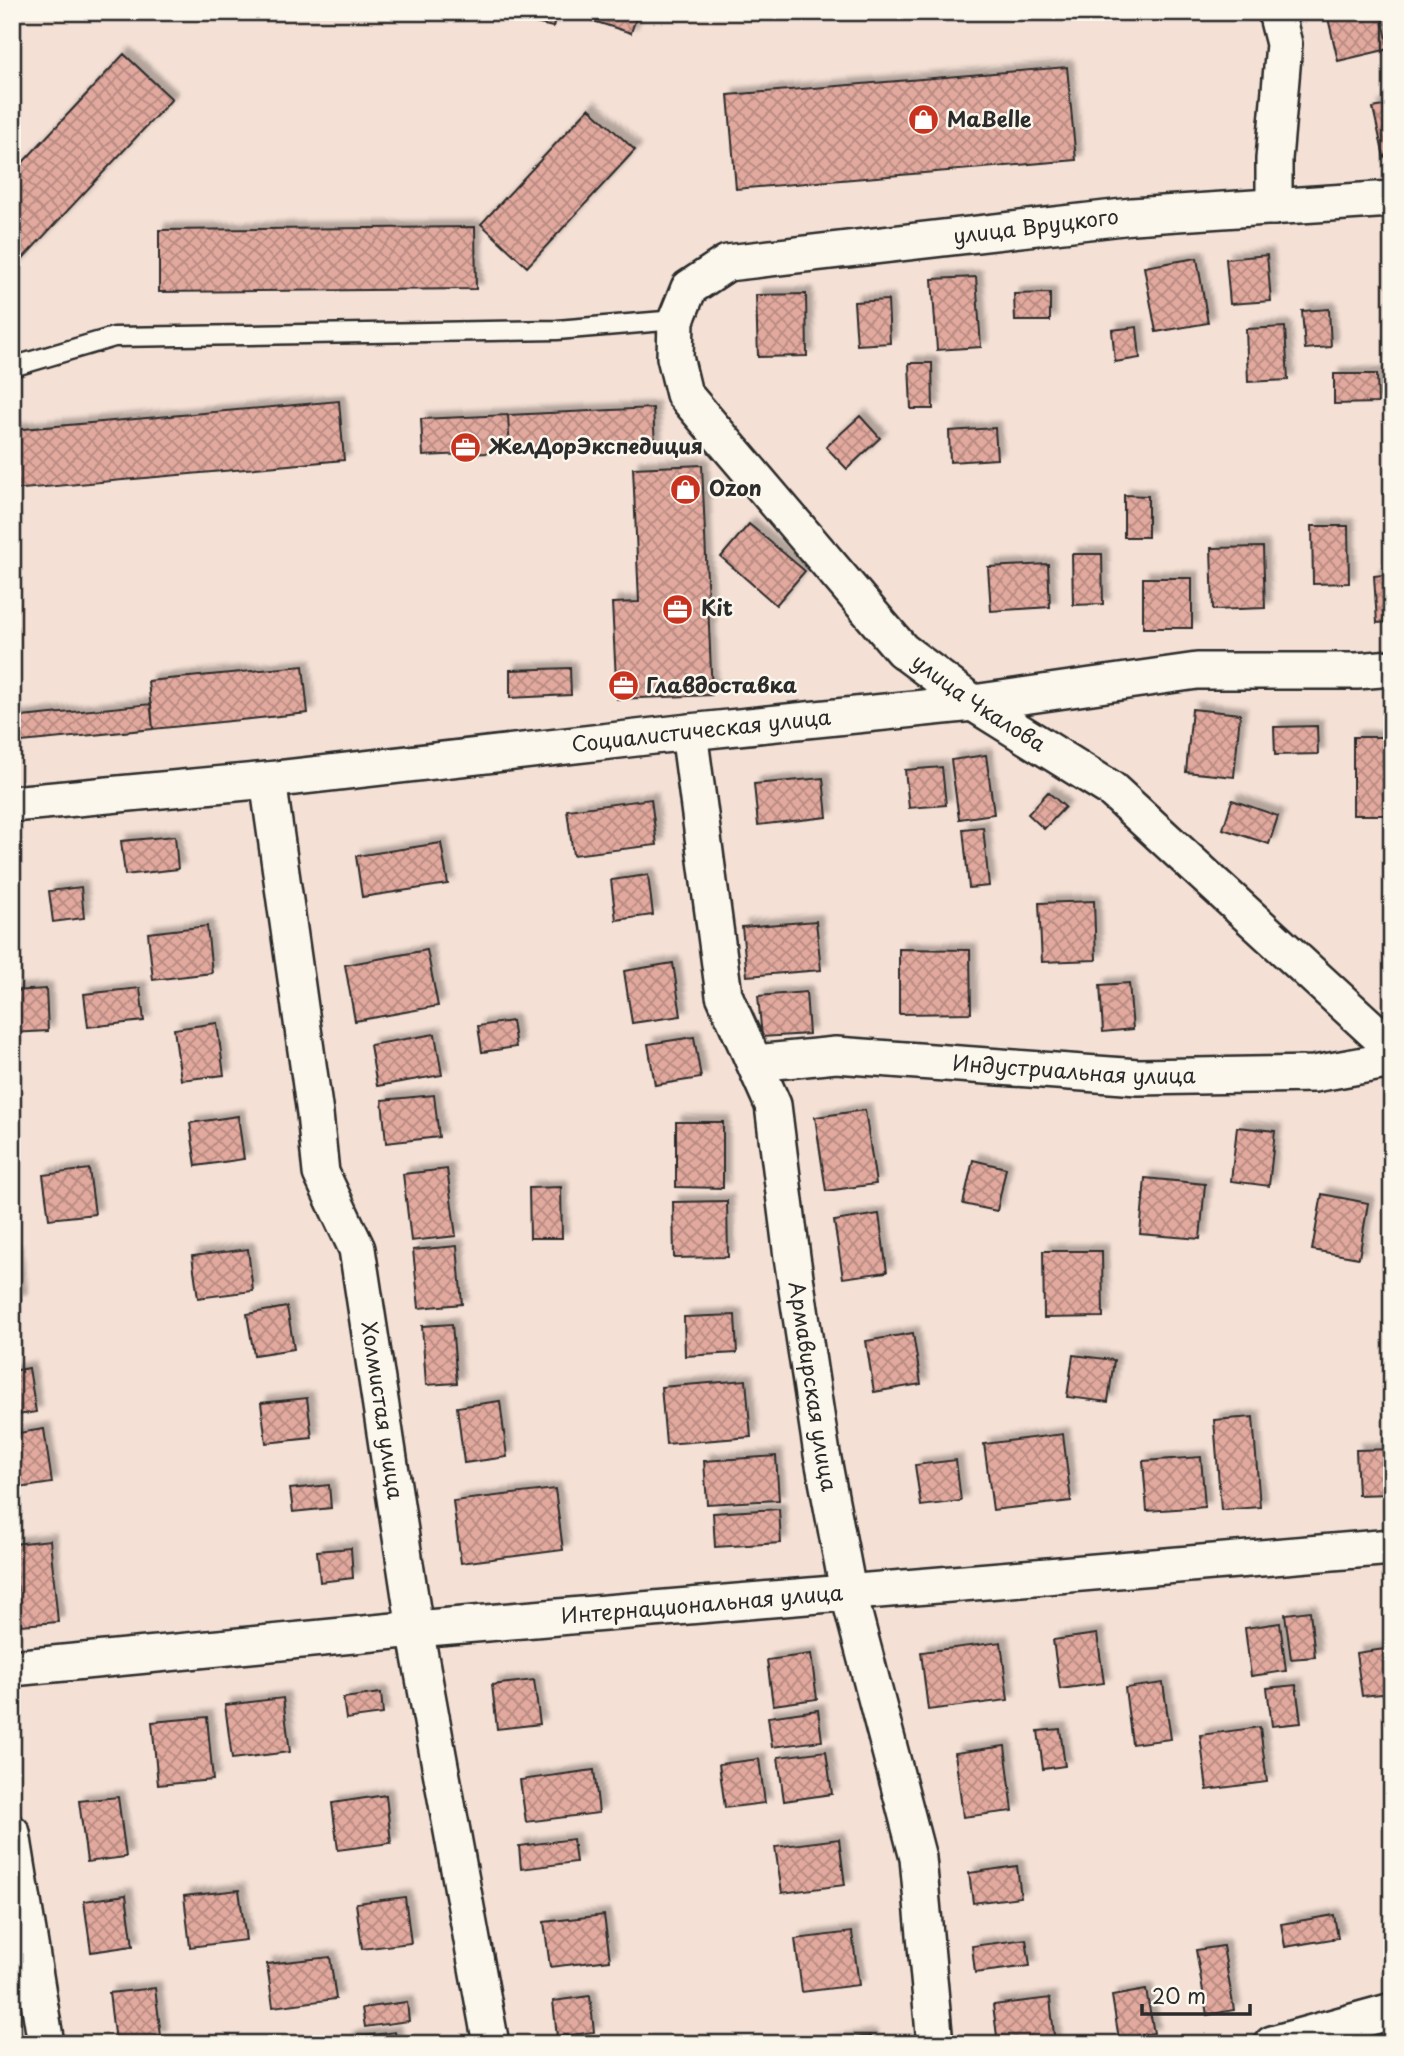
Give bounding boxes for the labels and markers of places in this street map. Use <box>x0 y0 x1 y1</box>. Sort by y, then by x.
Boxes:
place label: MaBelle <box>947 102 1031 134</box>
shop icon: MaBelle <box>907 103 941 137</box>
place label: ЖелДорЭкспедиция <box>488 429 703 461</box>
office icon: ЖелДорЭкспедиция <box>449 430 483 464</box>
place label: Ozon <box>709 471 762 503</box>
shop icon: Ozon <box>669 472 703 506</box>
place label: Kit <box>701 591 733 623</box>
office icon: Kit <box>661 592 695 626</box>
place label: Главдоставка <box>646 668 797 700</box>
office icon: Главдоставка <box>606 669 640 703</box>

